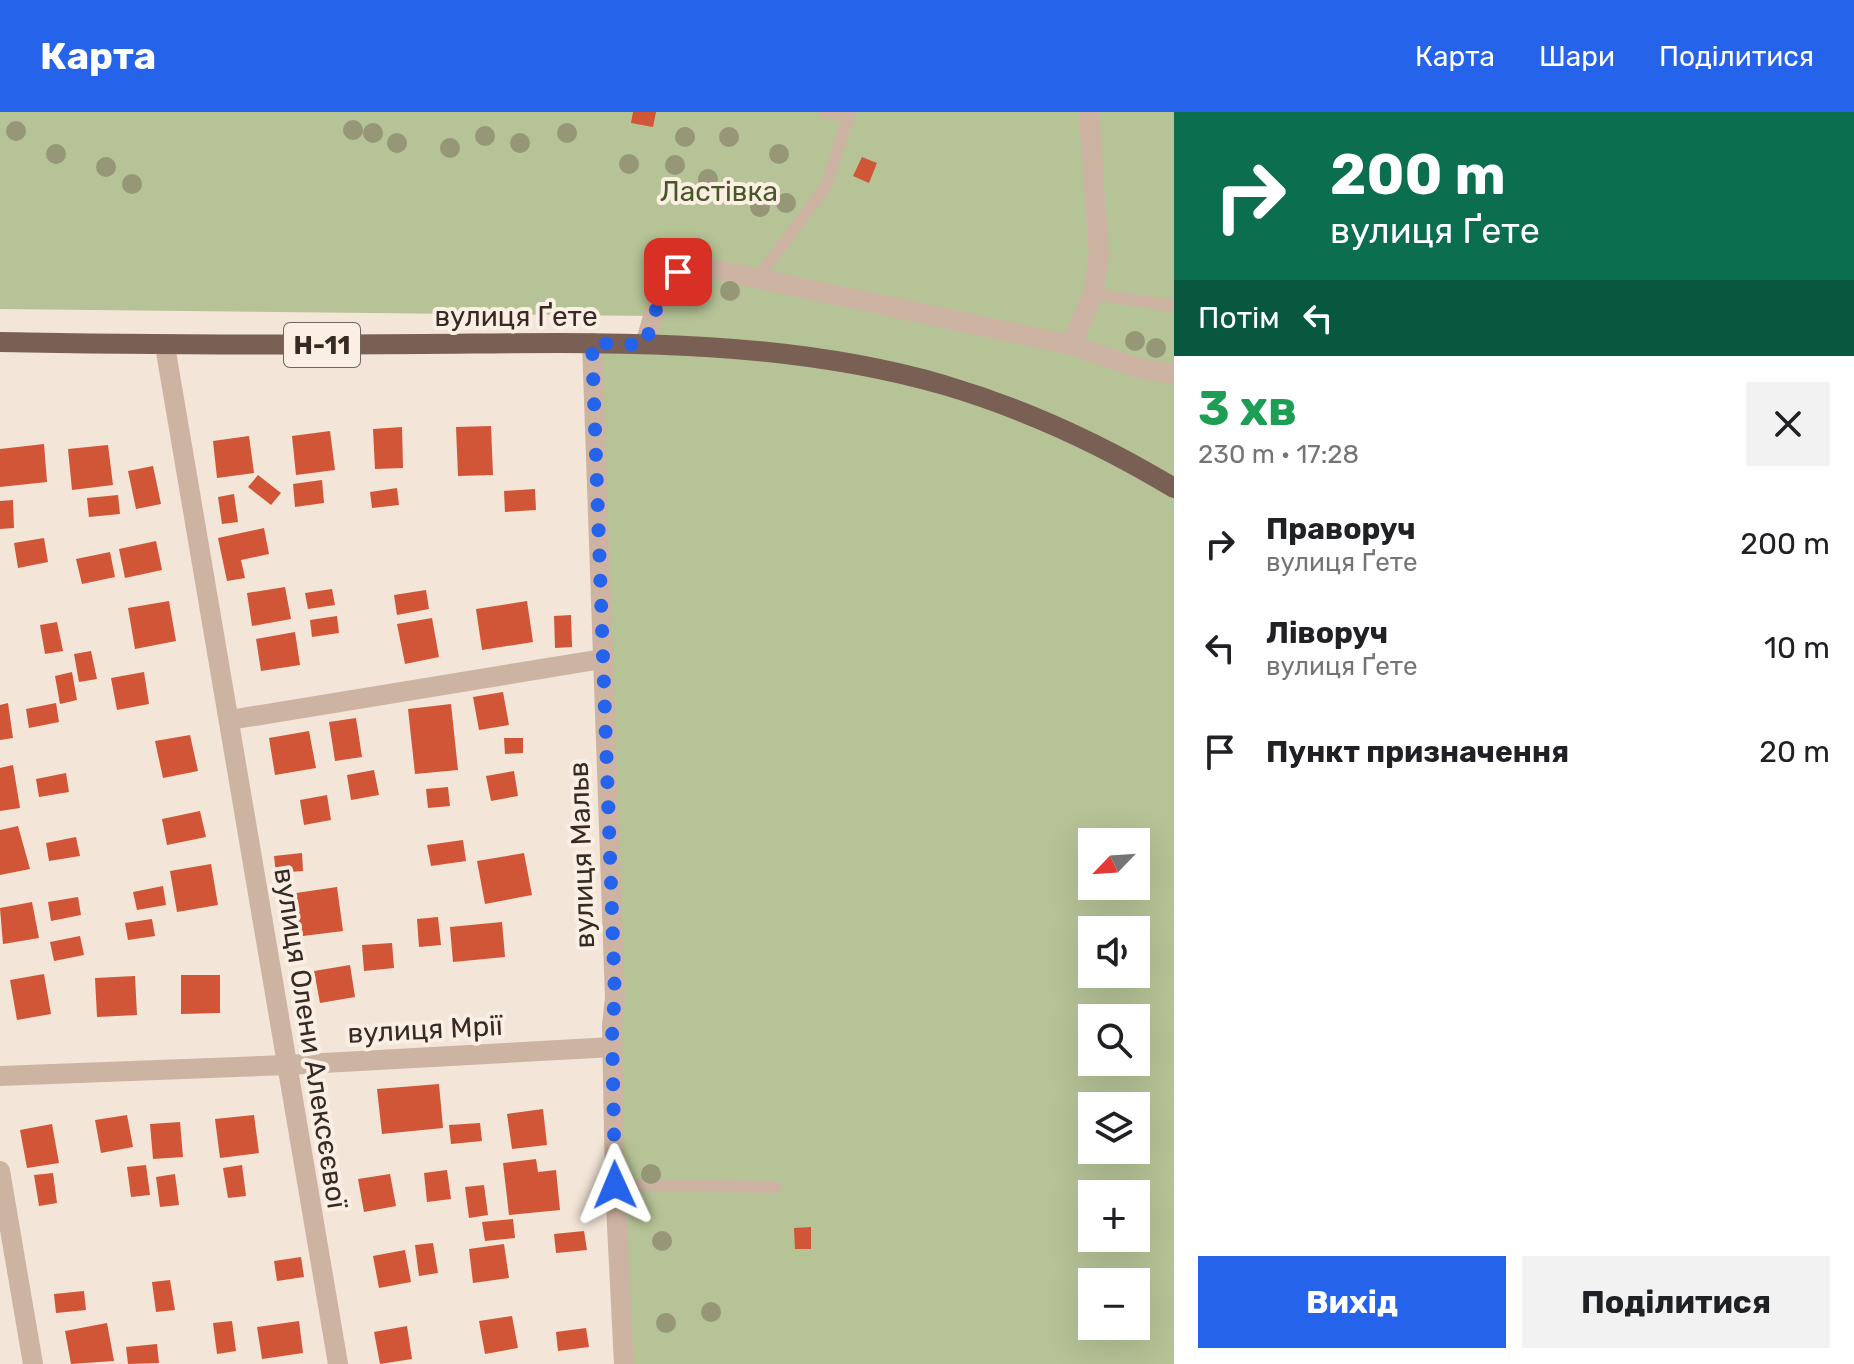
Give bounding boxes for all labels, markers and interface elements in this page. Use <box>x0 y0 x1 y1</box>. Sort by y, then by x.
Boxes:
text: Карта <box>40 33 156 79</box>
text: Карта <box>1415 40 1495 73</box>
text: Шари <box>1539 40 1615 73</box>
text: Поділитися <box>1659 40 1814 73</box>
text: 200 m <box>1330 142 1506 208</box>
icon: right <box>1198 144 1302 248</box>
park label: Ластівка <box>660 175 778 208</box>
text: вулиця Ґете <box>1330 209 1540 252</box>
pin <box>644 238 712 306</box>
icon: arrive <box>656 250 700 294</box>
icon: left <box>1296 296 1340 340</box>
street label: вулиця Ґете <box>434 300 598 333</box>
text: Потім <box>1198 300 1280 336</box>
road number: Н-11 <box>284 323 360 367</box>
text: 3 хв <box>1198 380 1297 437</box>
button: close <box>1746 382 1830 466</box>
text: 230 m · 17:28 <box>1198 439 1359 470</box>
text: Праворуч <box>1266 511 1416 547</box>
icon: right <box>1198 522 1242 566</box>
text: 200 m <box>1740 526 1830 562</box>
text: вулиця Ґете <box>1266 547 1418 578</box>
text: Ліворуч <box>1266 615 1388 651</box>
icon: left <box>1198 626 1242 670</box>
text: 10 m <box>1764 630 1830 666</box>
text: вулиця Ґете <box>1266 651 1418 682</box>
icon: arrive <box>1198 730 1242 774</box>
text: Пункт призначення <box>1266 734 1569 770</box>
text: 20 m <box>1759 734 1830 770</box>
street label: вулиця Мальв <box>562 761 601 949</box>
north arrow <box>1078 828 1150 900</box>
map controls <box>1078 828 1150 1340</box>
street label: вулиця Олени Алексєєвої <box>267 865 354 1212</box>
button: sound <box>1078 916 1150 988</box>
button: search <box>1078 1004 1150 1076</box>
street label: вулиця Мрії <box>347 1009 505 1050</box>
button: layers <box>1078 1092 1150 1164</box>
position arrow <box>573 1143 657 1227</box>
button: + <box>1078 1180 1150 1252</box>
button: Вихід <box>1198 1256 1506 1348</box>
button: Поділитися <box>1522 1256 1830 1348</box>
button: − <box>1078 1268 1150 1340</box>

